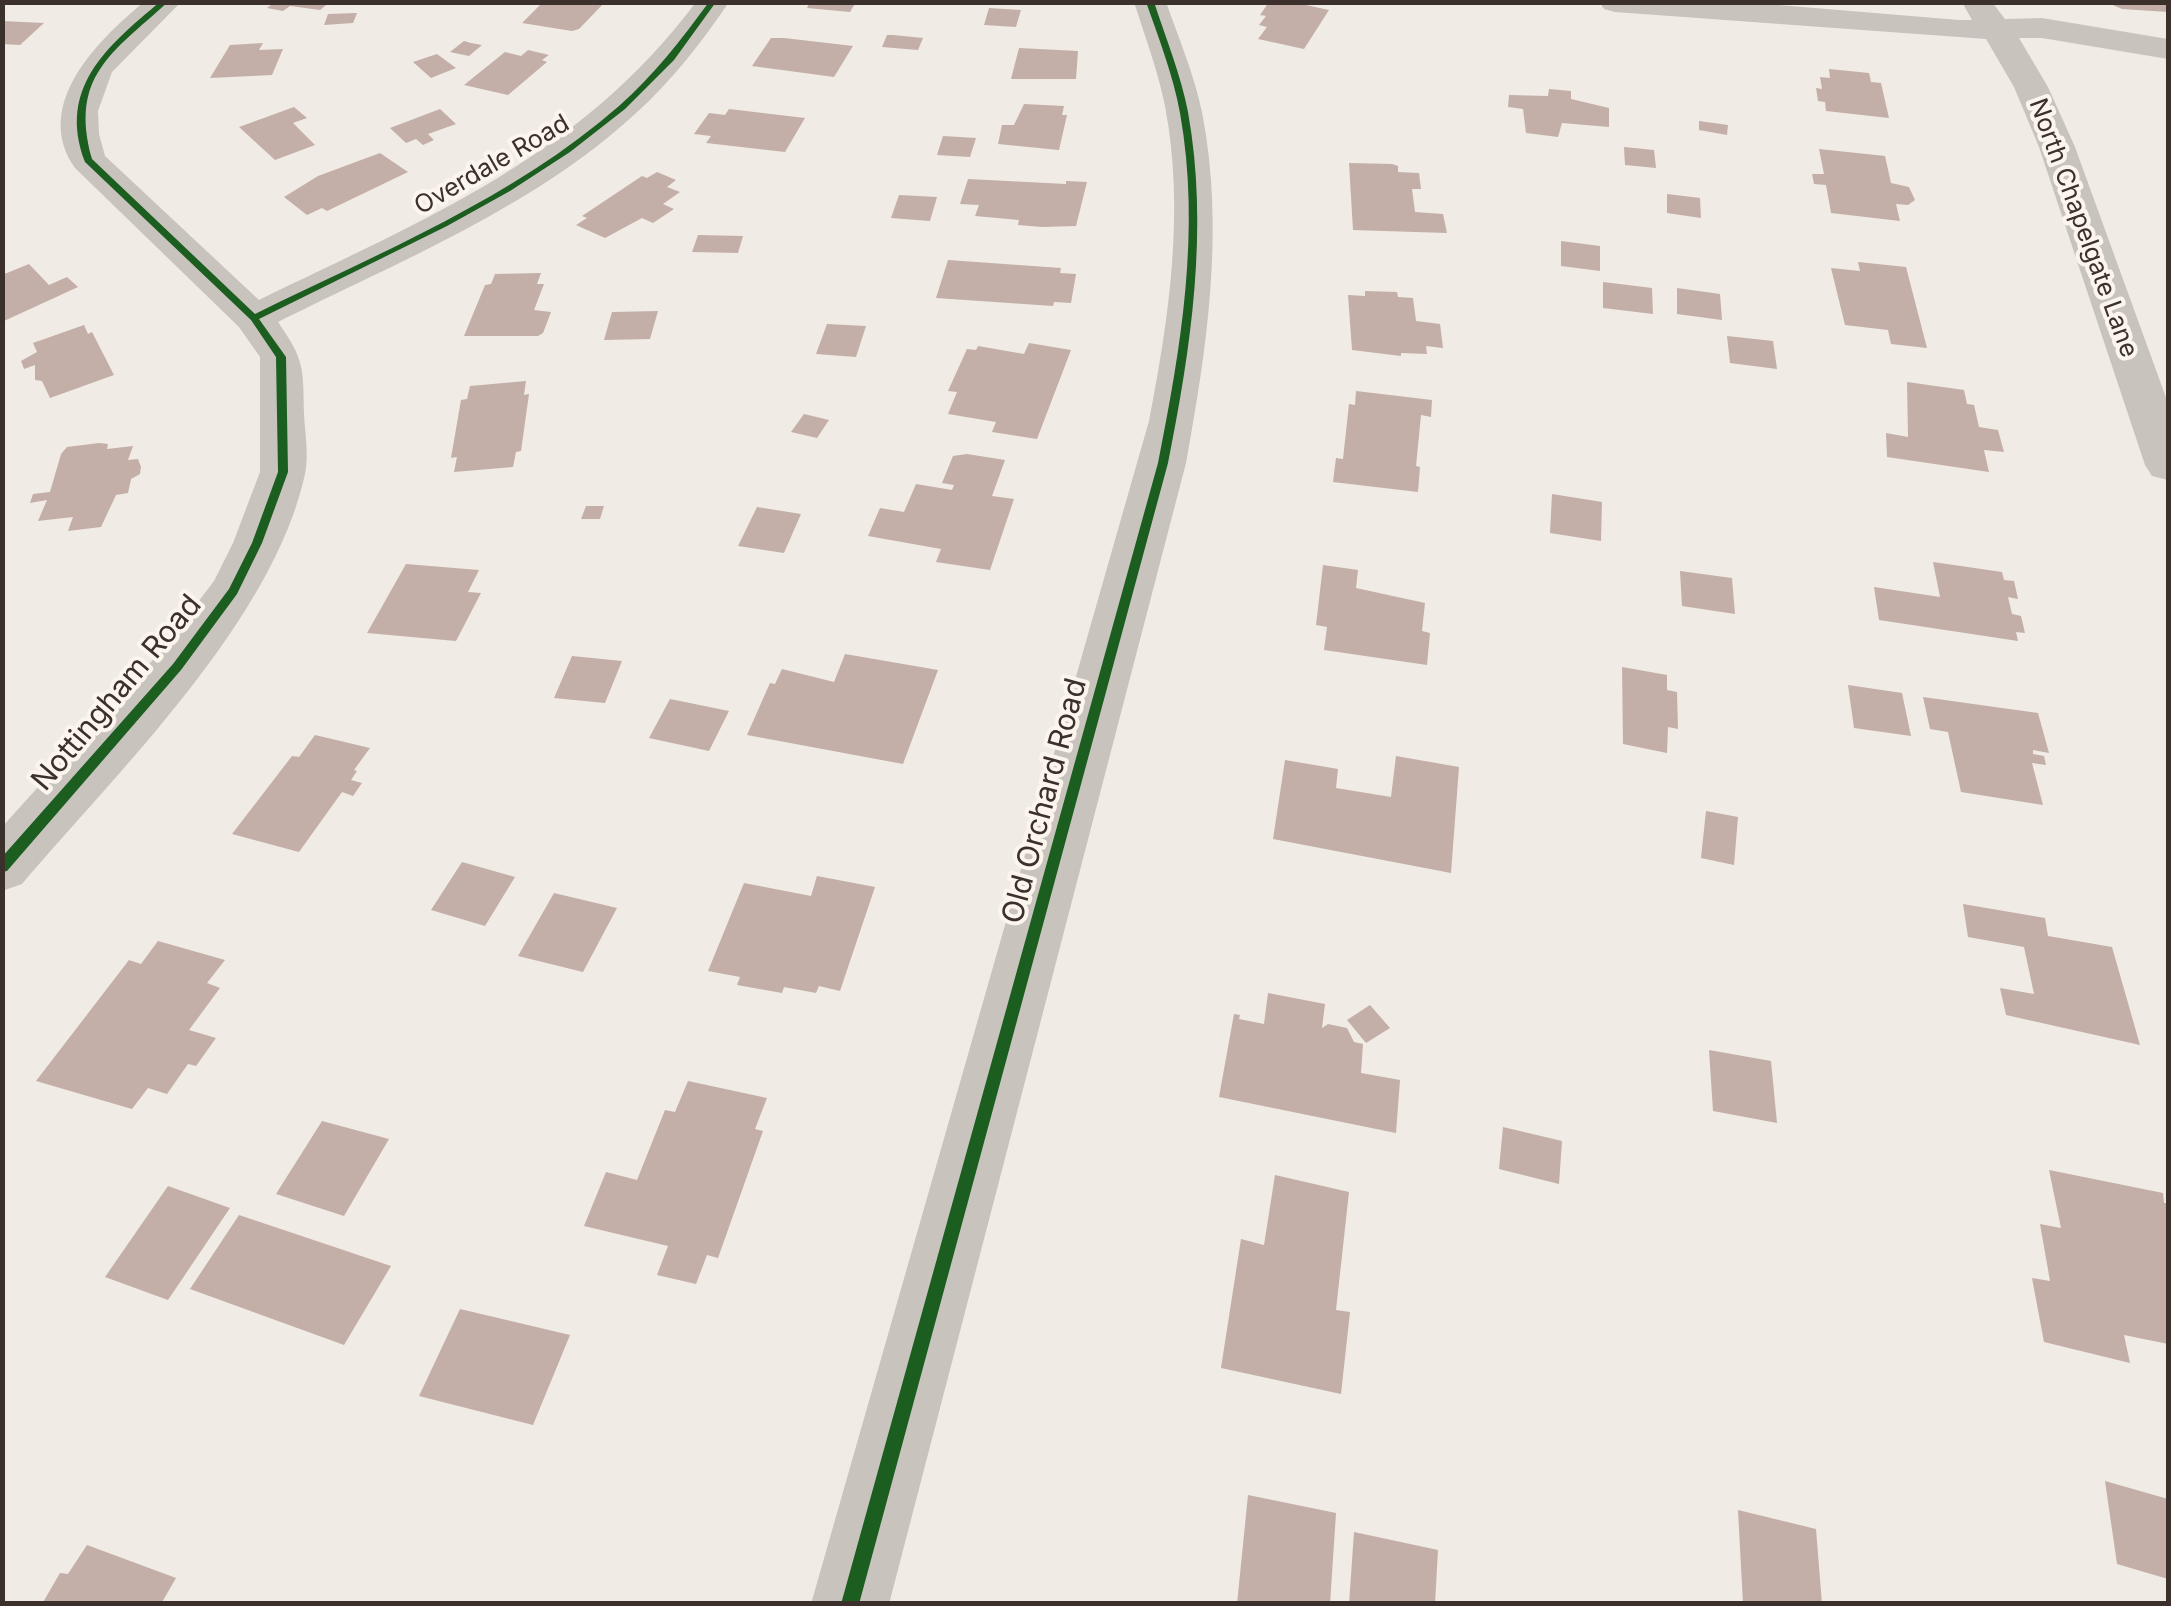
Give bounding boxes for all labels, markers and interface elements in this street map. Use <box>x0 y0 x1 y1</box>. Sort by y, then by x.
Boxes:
street label: North Chapelgate Lane <box>2022 95 2144 361</box>
street label: Overdale Road <box>409 109 575 221</box>
street label: Nottingham Road <box>25 588 209 798</box>
street label: Old Orchard Road <box>995 674 1095 928</box>

